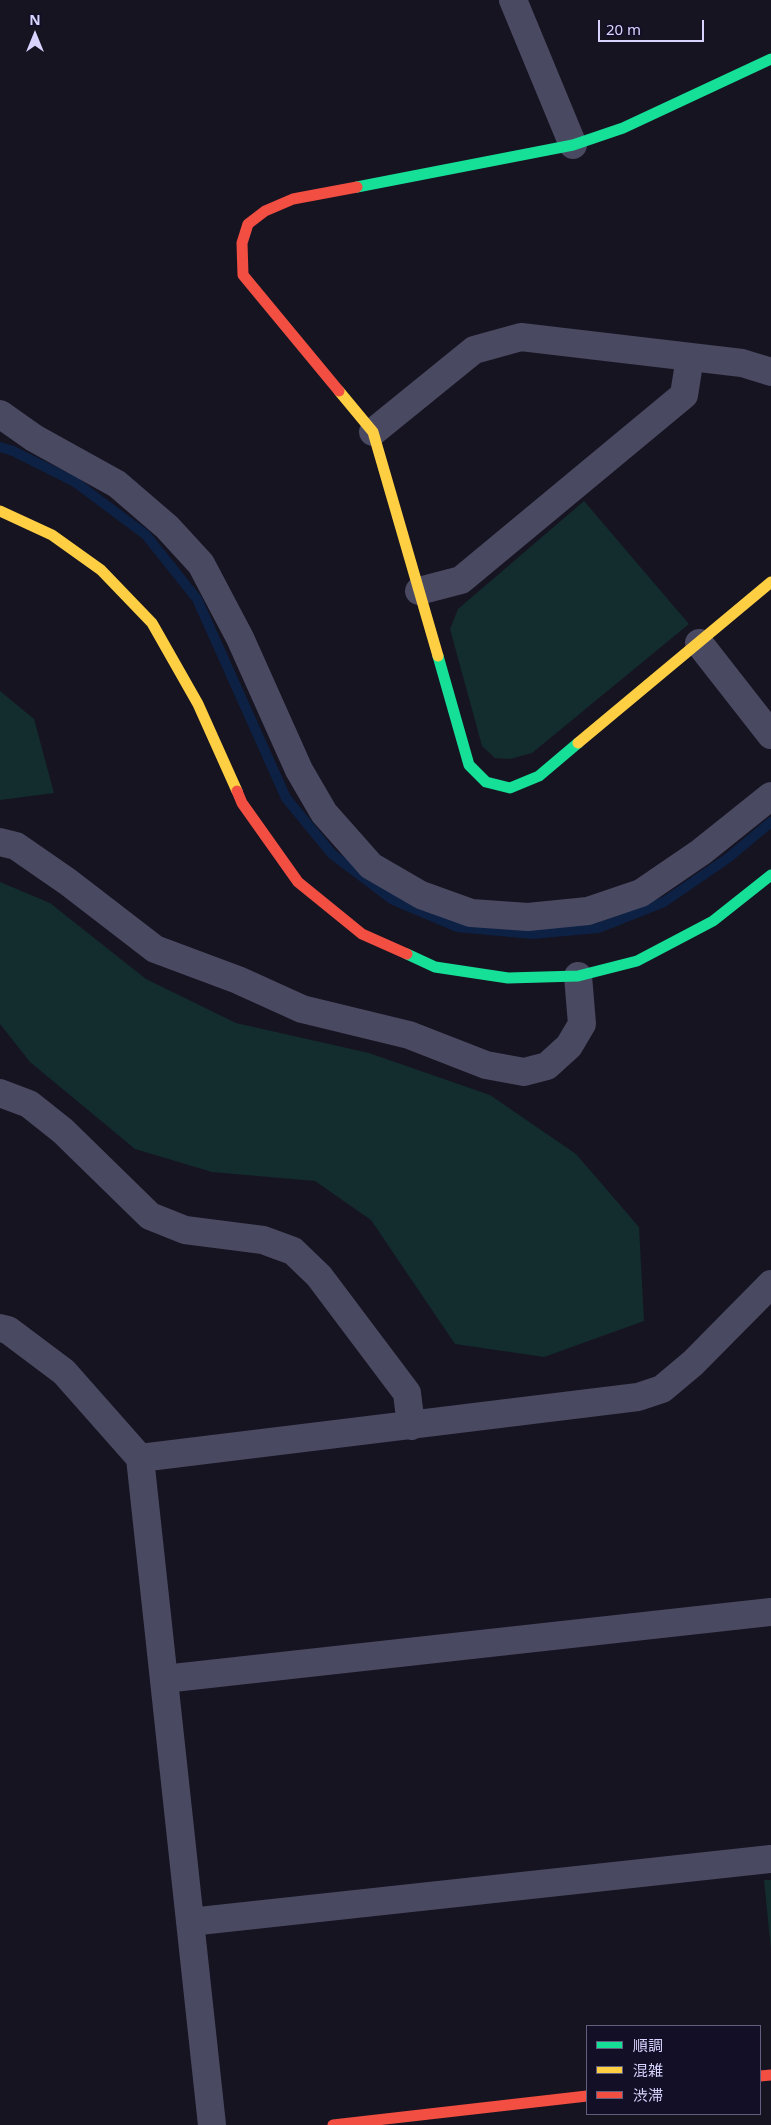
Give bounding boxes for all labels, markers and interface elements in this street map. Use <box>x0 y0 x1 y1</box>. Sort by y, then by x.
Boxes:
north arrow <box>10 10 60 60</box>
text: N <box>29 10 41 29</box>
scale bar <box>601 10 707 42</box>
text: 20 m <box>606 19 641 39</box>
legend <box>586 2025 761 2115</box>
text: 順調 <box>633 2035 663 2055</box>
text: 混雑 <box>633 2060 663 2080</box>
text: 渋滞 <box>633 2085 663 2105</box>

